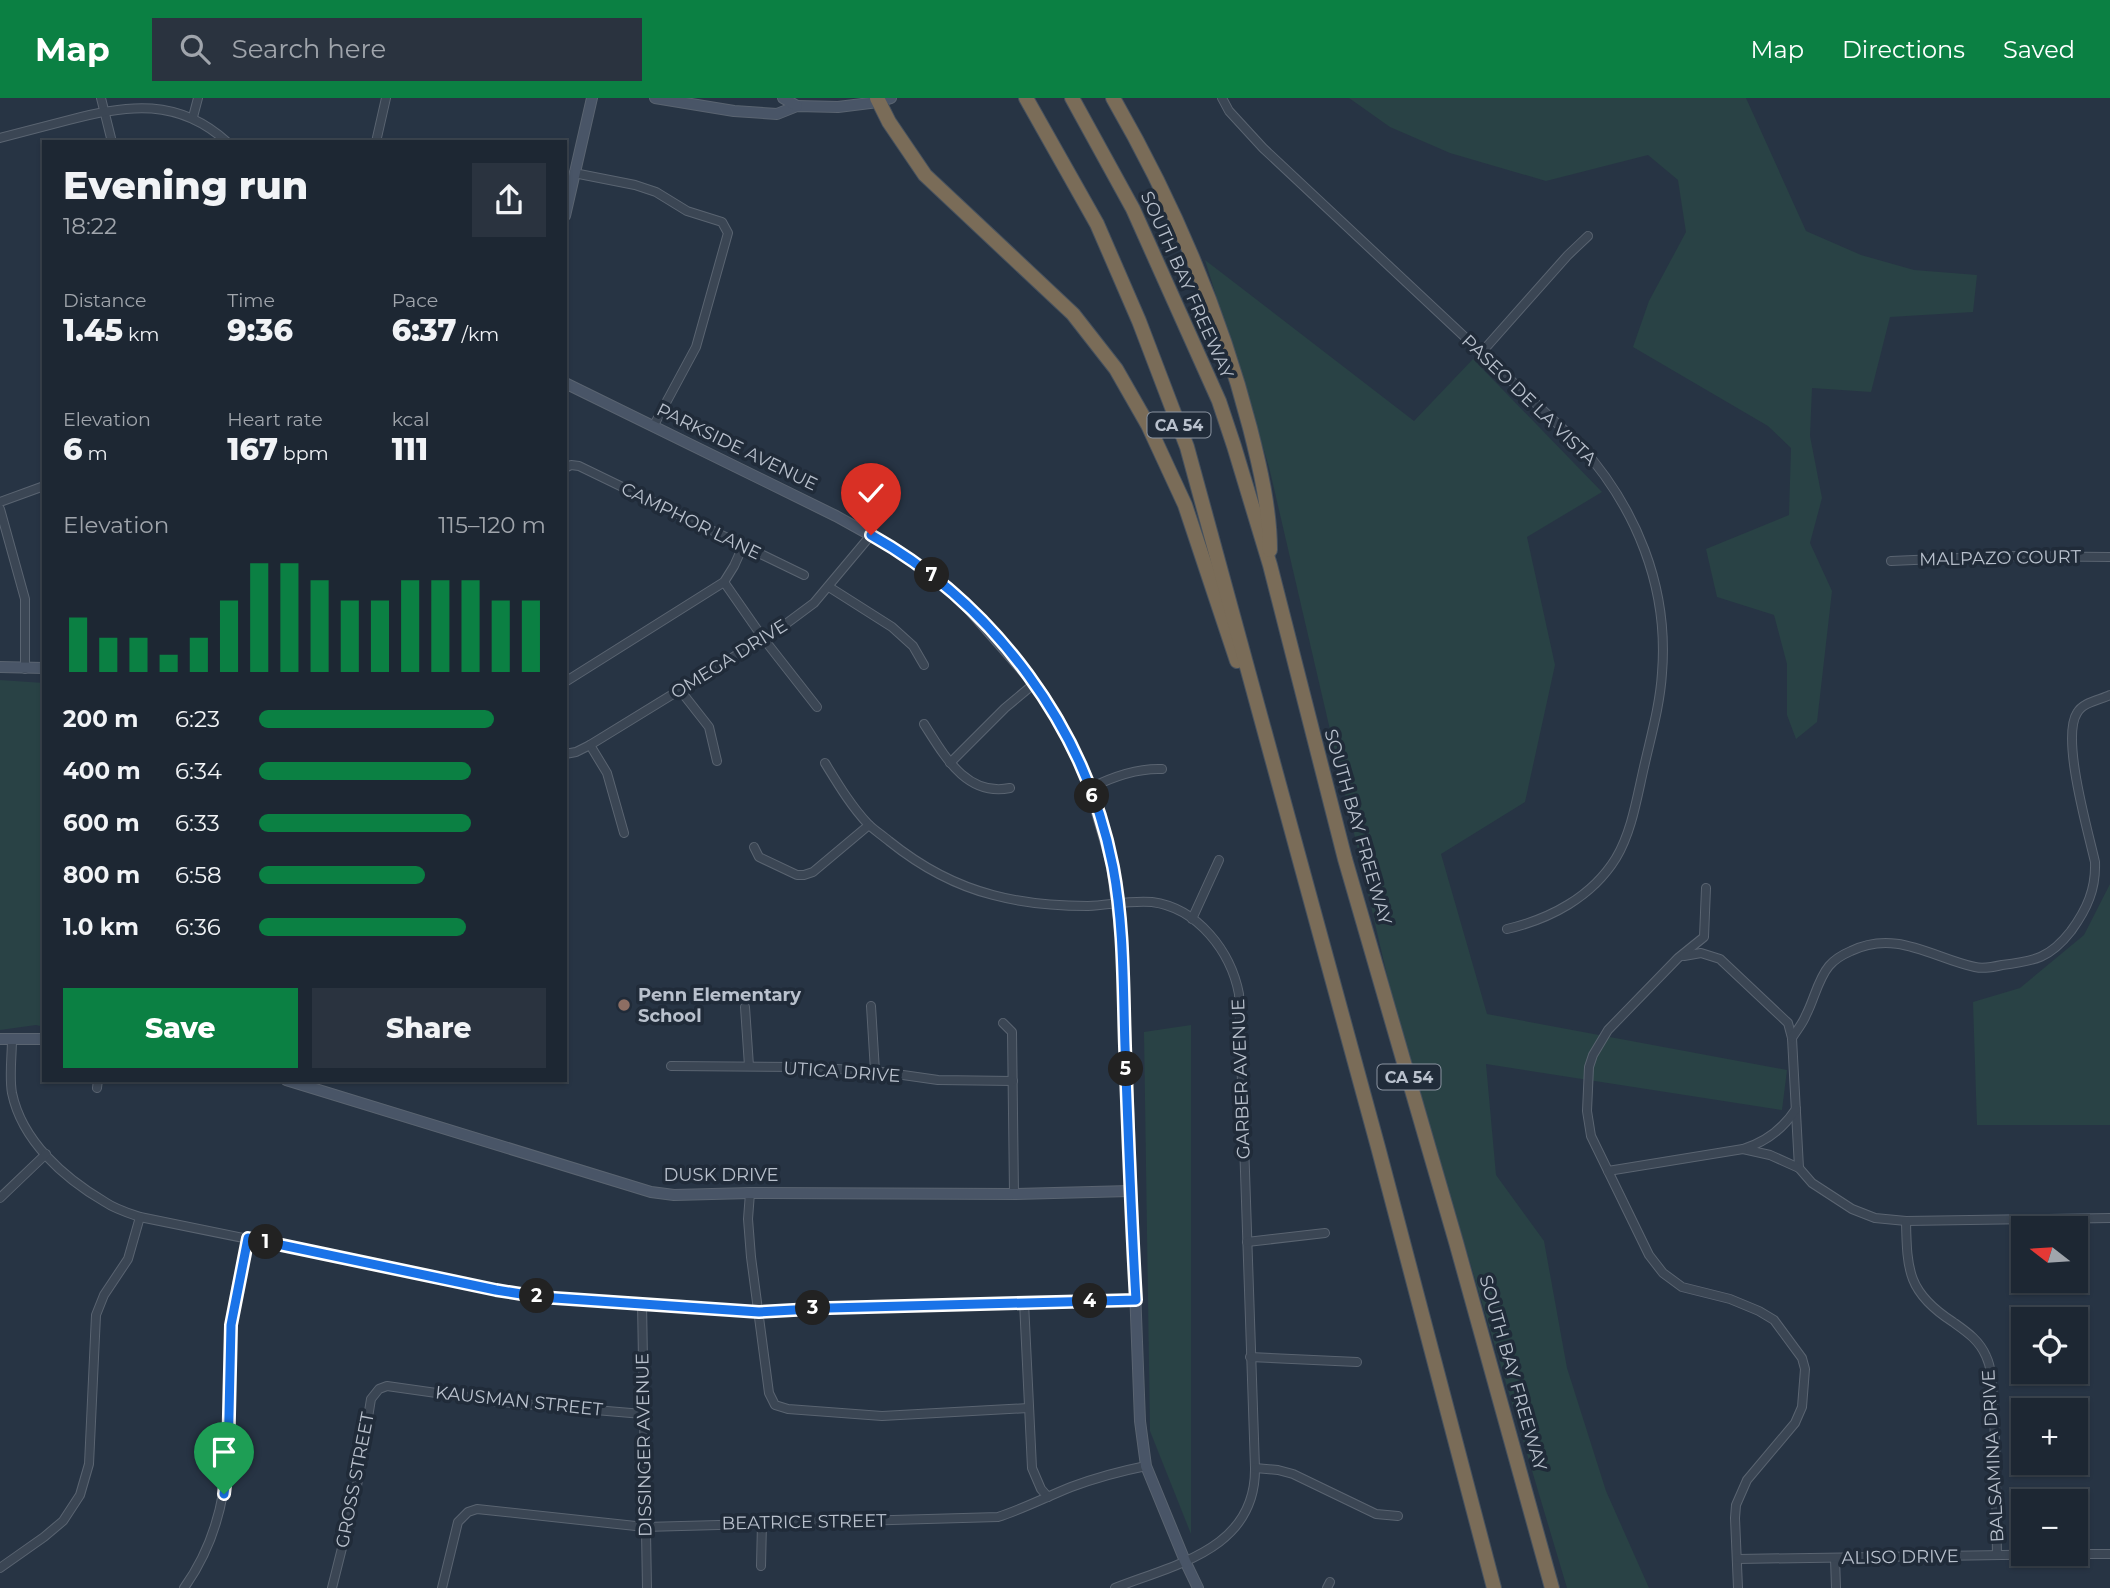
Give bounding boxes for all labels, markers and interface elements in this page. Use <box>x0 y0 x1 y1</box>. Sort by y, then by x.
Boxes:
search box <box>152 18 642 81</box>
text: Map <box>35 29 110 69</box>
icon: search <box>176 30 214 68</box>
text: Search here <box>232 33 386 65</box>
text: Map <box>1751 35 1804 64</box>
text: Directions <box>1842 35 1965 64</box>
text: Saved <box>2003 35 2075 64</box>
text: Evening run <box>63 162 308 209</box>
button: share <box>472 163 546 237</box>
street label: SOUTH BAY FREEWAY <box>1136 188 1239 383</box>
text: 18:22 <box>63 212 117 240</box>
text: Distance <box>63 289 146 312</box>
text: Time <box>227 289 275 312</box>
text: Pace <box>392 289 438 312</box>
text: 1.45 <box>63 312 123 349</box>
text: 9:36 <box>227 312 293 349</box>
text: 6:37 <box>392 312 456 349</box>
text: km <box>123 323 159 346</box>
text: /km <box>456 323 499 346</box>
street label: PASEO DE LA VISTA <box>1457 330 1601 470</box>
street label: PARKSIDE AVENUE <box>653 398 821 496</box>
text: Elevation <box>63 408 151 431</box>
text: Heart rate <box>227 408 323 431</box>
text: kcal <box>392 408 430 431</box>
road number: CA 54 <box>1148 412 1210 438</box>
text: 6 <box>63 431 82 468</box>
text: 167 <box>227 431 278 468</box>
text: 111 <box>392 431 428 468</box>
text: m <box>82 442 108 465</box>
text: bpm <box>278 442 329 465</box>
pin <box>841 463 901 535</box>
icon: check <box>852 474 890 512</box>
street label: CAMPHOR LANE <box>617 478 765 564</box>
text: Elevation <box>63 511 169 539</box>
text: 115–120 m <box>438 511 546 539</box>
street label: MALPAZO COURT <box>1919 546 2082 570</box>
pin: 7 <box>914 558 950 592</box>
text: 7 <box>926 563 937 586</box>
street label: OMEGA DRIVE <box>667 614 791 704</box>
text: 200 m <box>63 705 138 733</box>
text: 6:23 <box>175 705 220 733</box>
street label: SOUTH BAY FREEWAY <box>1319 727 1397 928</box>
text: 400 m <box>63 757 141 785</box>
text: 6:34 <box>175 757 222 785</box>
pin: 6 <box>1074 778 1110 814</box>
text: 6 <box>1085 784 1098 807</box>
text: 600 m <box>63 809 140 837</box>
text: 6:33 <box>175 809 220 837</box>
text: 800 m <box>63 861 140 889</box>
text: 6:58 <box>175 861 222 889</box>
text: 1.0 km <box>63 913 139 941</box>
text: 6:36 <box>175 913 221 941</box>
place label: Penn Elementary School <box>638 984 801 1027</box>
button: Save <box>63 988 298 1068</box>
button: Share <box>312 988 546 1068</box>
marker: Penn Elementary School <box>616 997 632 1013</box>
street label: GARBER AVENUE <box>1227 998 1255 1160</box>
pin: 5 <box>1108 1052 1144 1086</box>
street label: UTICA DRIVE <box>783 1057 901 1087</box>
text: 5 <box>1120 1057 1131 1080</box>
road number: CA 54 <box>1378 1065 1440 1090</box>
street label: DUSK DRIVE <box>663 1164 779 1186</box>
north arrow <box>2011 1216 2088 1293</box>
map controls <box>2011 1216 2088 1566</box>
pin: 1 <box>248 1224 284 1260</box>
text: 1 <box>262 1230 269 1253</box>
street label: SOUTH BAY FREEWAY <box>1474 1273 1552 1474</box>
pin: 2 <box>520 1278 554 1314</box>
text: 2 <box>531 1284 542 1307</box>
pin: 4 <box>1072 1284 1108 1318</box>
text: 4 <box>1083 1289 1096 1312</box>
pin: 3 <box>796 1290 830 1326</box>
text: 3 <box>807 1296 818 1319</box>
button: locate <box>2011 1307 2088 1384</box>
street label: DISSINGER AVENUE <box>631 1353 657 1537</box>
street label: BALSAMINA DRIVE <box>1977 1369 2009 1543</box>
street label: KAUSMAN STREET <box>434 1381 605 1421</box>
button: + <box>2011 1398 2088 1475</box>
street label: GROSS STREET <box>331 1410 379 1550</box>
pin <box>194 1422 254 1494</box>
icon: arrive <box>205 1433 243 1471</box>
button: − <box>2011 1489 2088 1566</box>
street label: BEATRICE STREET <box>721 1510 887 1534</box>
street label: ALISO DRIVE <box>1841 1545 1959 1569</box>

